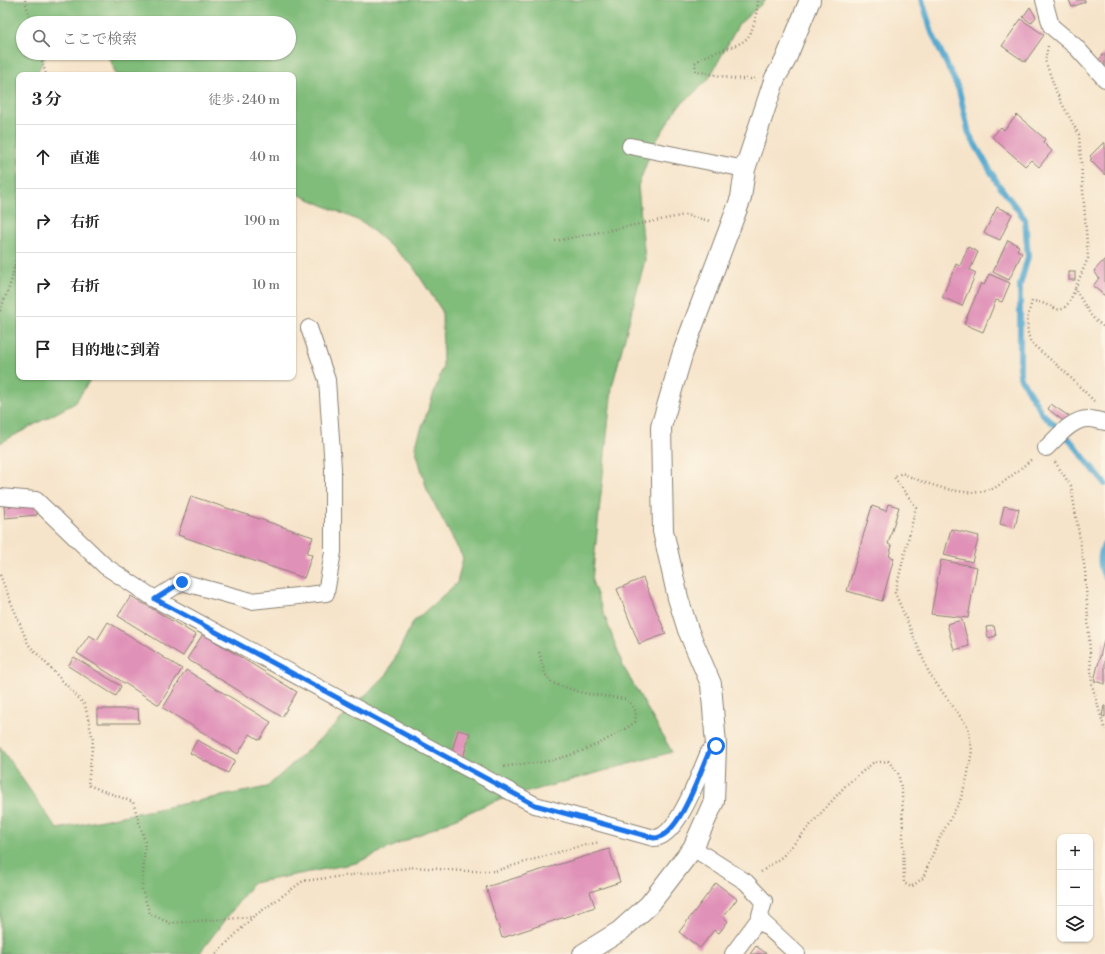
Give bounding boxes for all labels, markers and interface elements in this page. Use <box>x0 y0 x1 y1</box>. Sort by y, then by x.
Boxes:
search box <box>16 16 296 60</box>
icon: search <box>30 27 52 49</box>
text: ここで検索 <box>62 30 137 49</box>
text: 3 分 <box>32 89 62 111</box>
text: 徒歩 · 240 m <box>209 92 280 108</box>
icon: ahead <box>32 146 54 168</box>
text: 直進 <box>70 149 100 168</box>
text: 40 m <box>250 149 280 165</box>
icon: right <box>32 210 54 232</box>
text: 右折 <box>70 213 100 232</box>
text: 190 m <box>244 213 280 229</box>
icon: right <box>32 274 54 296</box>
text: 右折 <box>70 277 100 296</box>
text: 10 m <box>252 277 280 293</box>
icon: arrive <box>32 338 54 360</box>
text: 目的地に到着 <box>70 341 160 360</box>
route end <box>173 573 191 591</box>
route start <box>707 737 725 755</box>
map controls <box>1057 834 1093 942</box>
button: + <box>1057 834 1093 870</box>
button: − <box>1057 870 1093 906</box>
button: layers <box>1057 906 1093 942</box>

